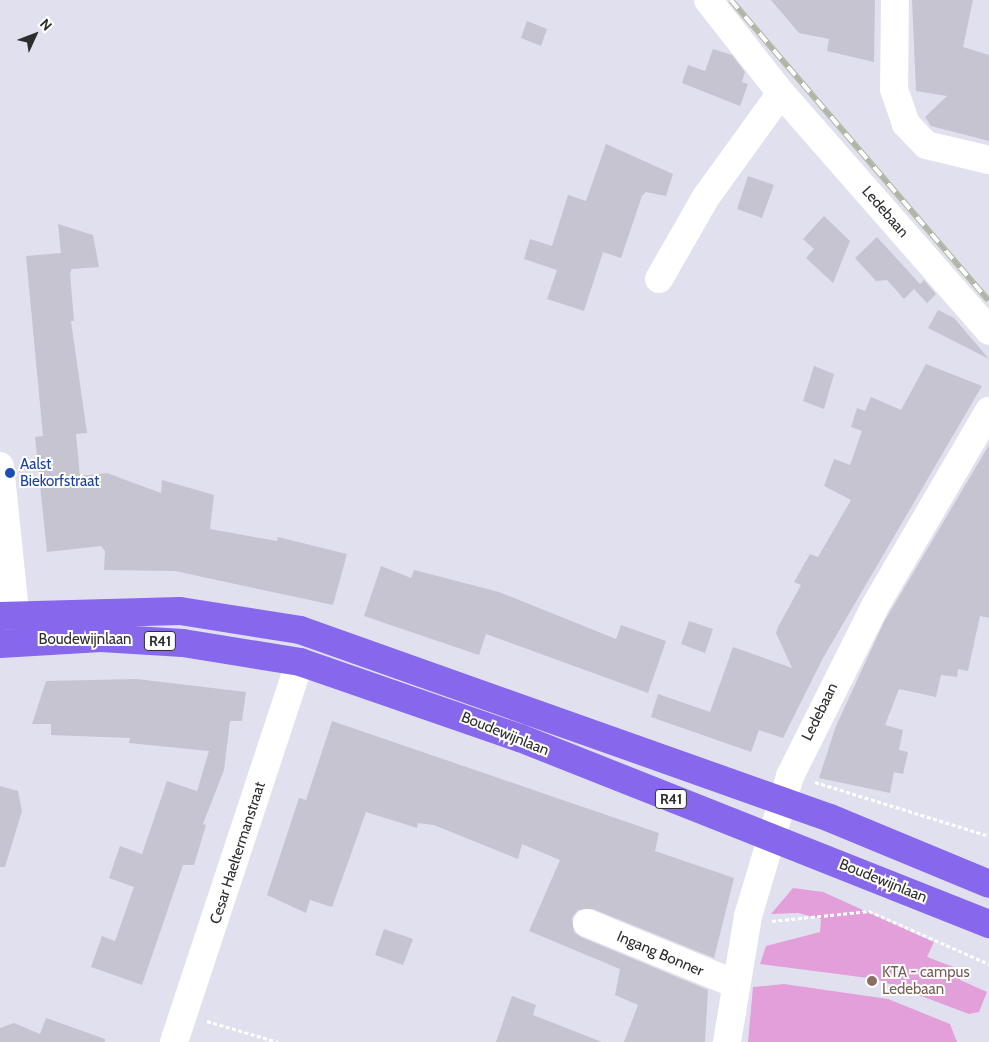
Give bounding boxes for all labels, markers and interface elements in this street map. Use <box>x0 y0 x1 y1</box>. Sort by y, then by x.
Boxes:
north arrow <box>10 10 60 60</box>
text: N <box>36 15 56 35</box>
street label: Ledebaan <box>858 183 912 241</box>
place label: Aalst Biekorfstraat <box>20 455 99 490</box>
marker: Aalst Biekorfstraat <box>4 467 16 479</box>
road number: R41 <box>144 630 176 652</box>
street label: Boudewijnlaan <box>38 631 132 649</box>
street label: Ledebaan <box>798 680 842 744</box>
street label: Boudewijnlaan <box>459 708 551 760</box>
street label: Cesar Haeltermanstraat <box>207 780 269 926</box>
road number: R41 <box>655 788 687 811</box>
street label: Boudewijnlaan <box>837 855 929 907</box>
street label: Ingang Bonner <box>614 928 706 980</box>
place label: KTA - campus Ledebaan <box>882 963 970 998</box>
marker: KTA - campus Ledebaan <box>866 975 878 987</box>

